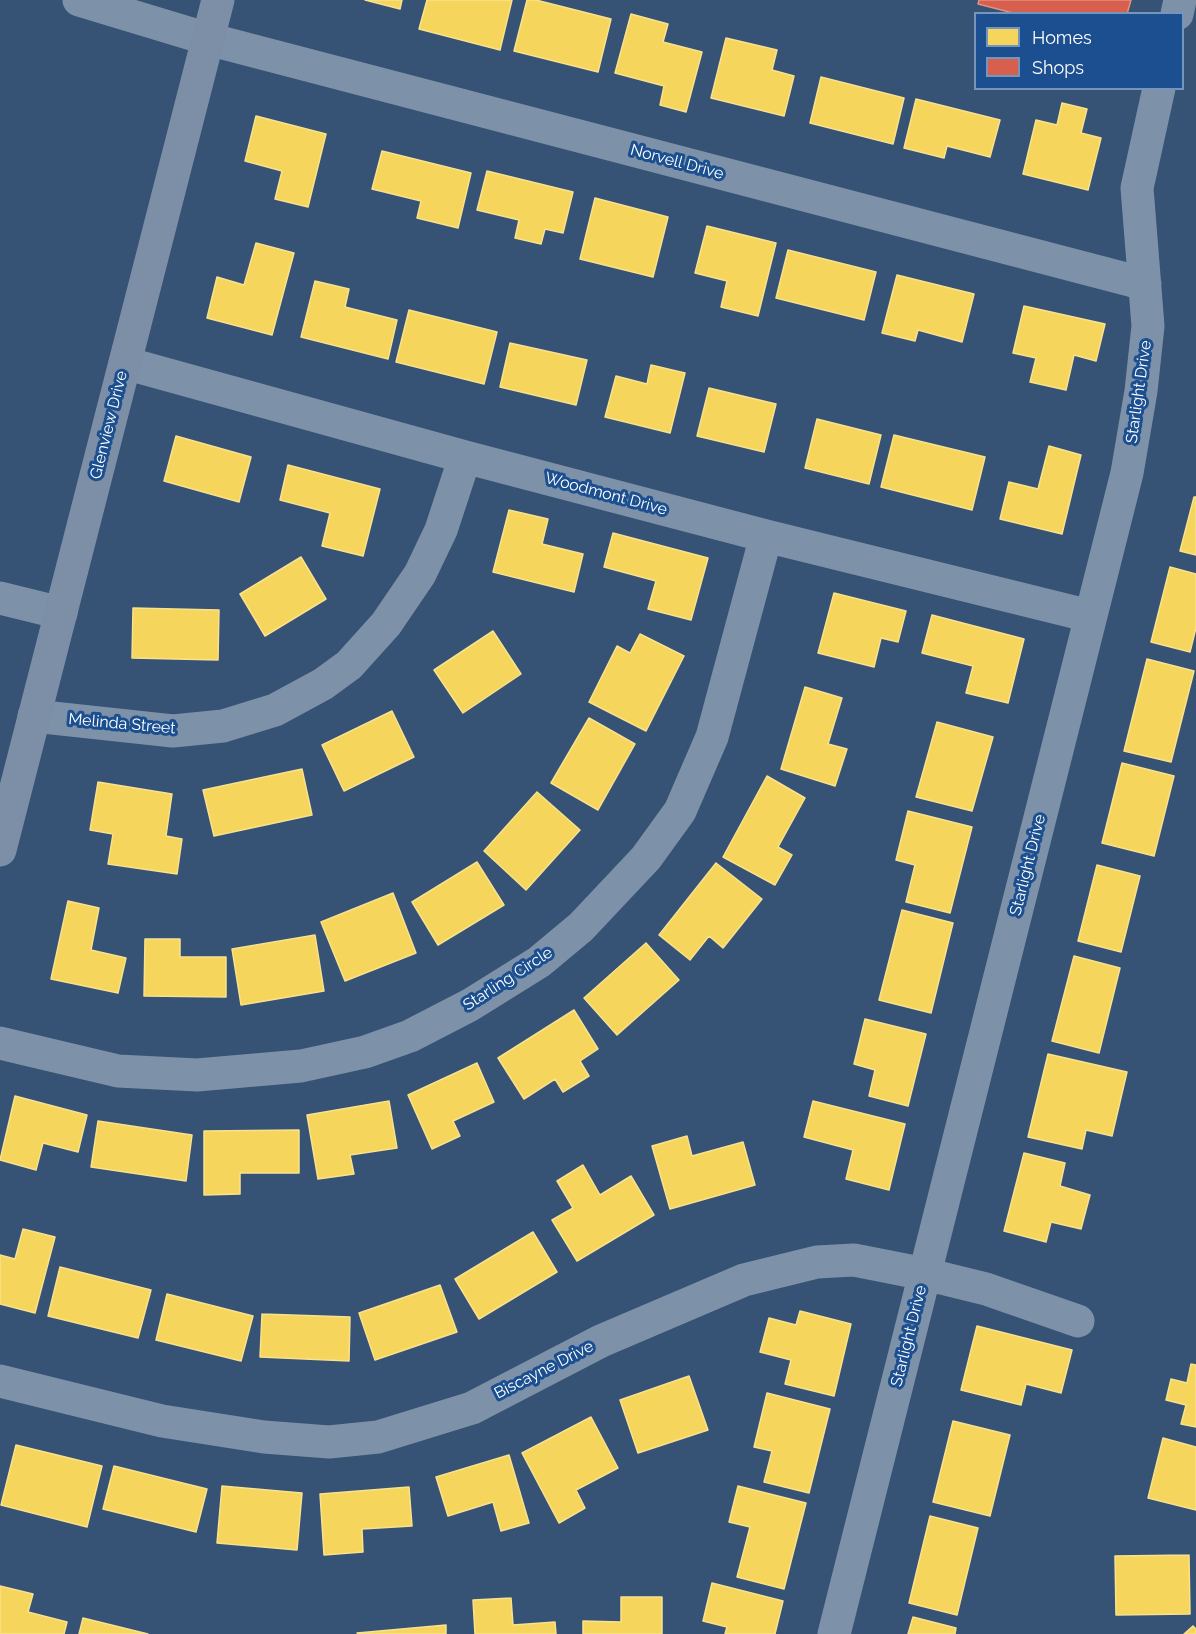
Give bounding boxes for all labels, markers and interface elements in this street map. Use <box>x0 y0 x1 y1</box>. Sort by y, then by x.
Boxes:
legend <box>974 12 1184 90</box>
text: Homes <box>1032 27 1092 48</box>
text: Shops <box>1032 57 1084 78</box>
street label: Norvell Drive <box>628 140 726 184</box>
street label: Starlight Drive <box>1122 339 1156 445</box>
street label: Glenview Drive <box>86 369 132 481</box>
street label: Woodmont Drive <box>543 468 669 520</box>
street label: Melinda Street <box>68 710 176 738</box>
street label: Starlight Drive <box>1006 812 1050 918</box>
street label: Starling Circle <box>460 943 556 1015</box>
street label: Starlight Drive <box>887 1283 931 1389</box>
street label: Biscayne Drive <box>491 1337 597 1403</box>

